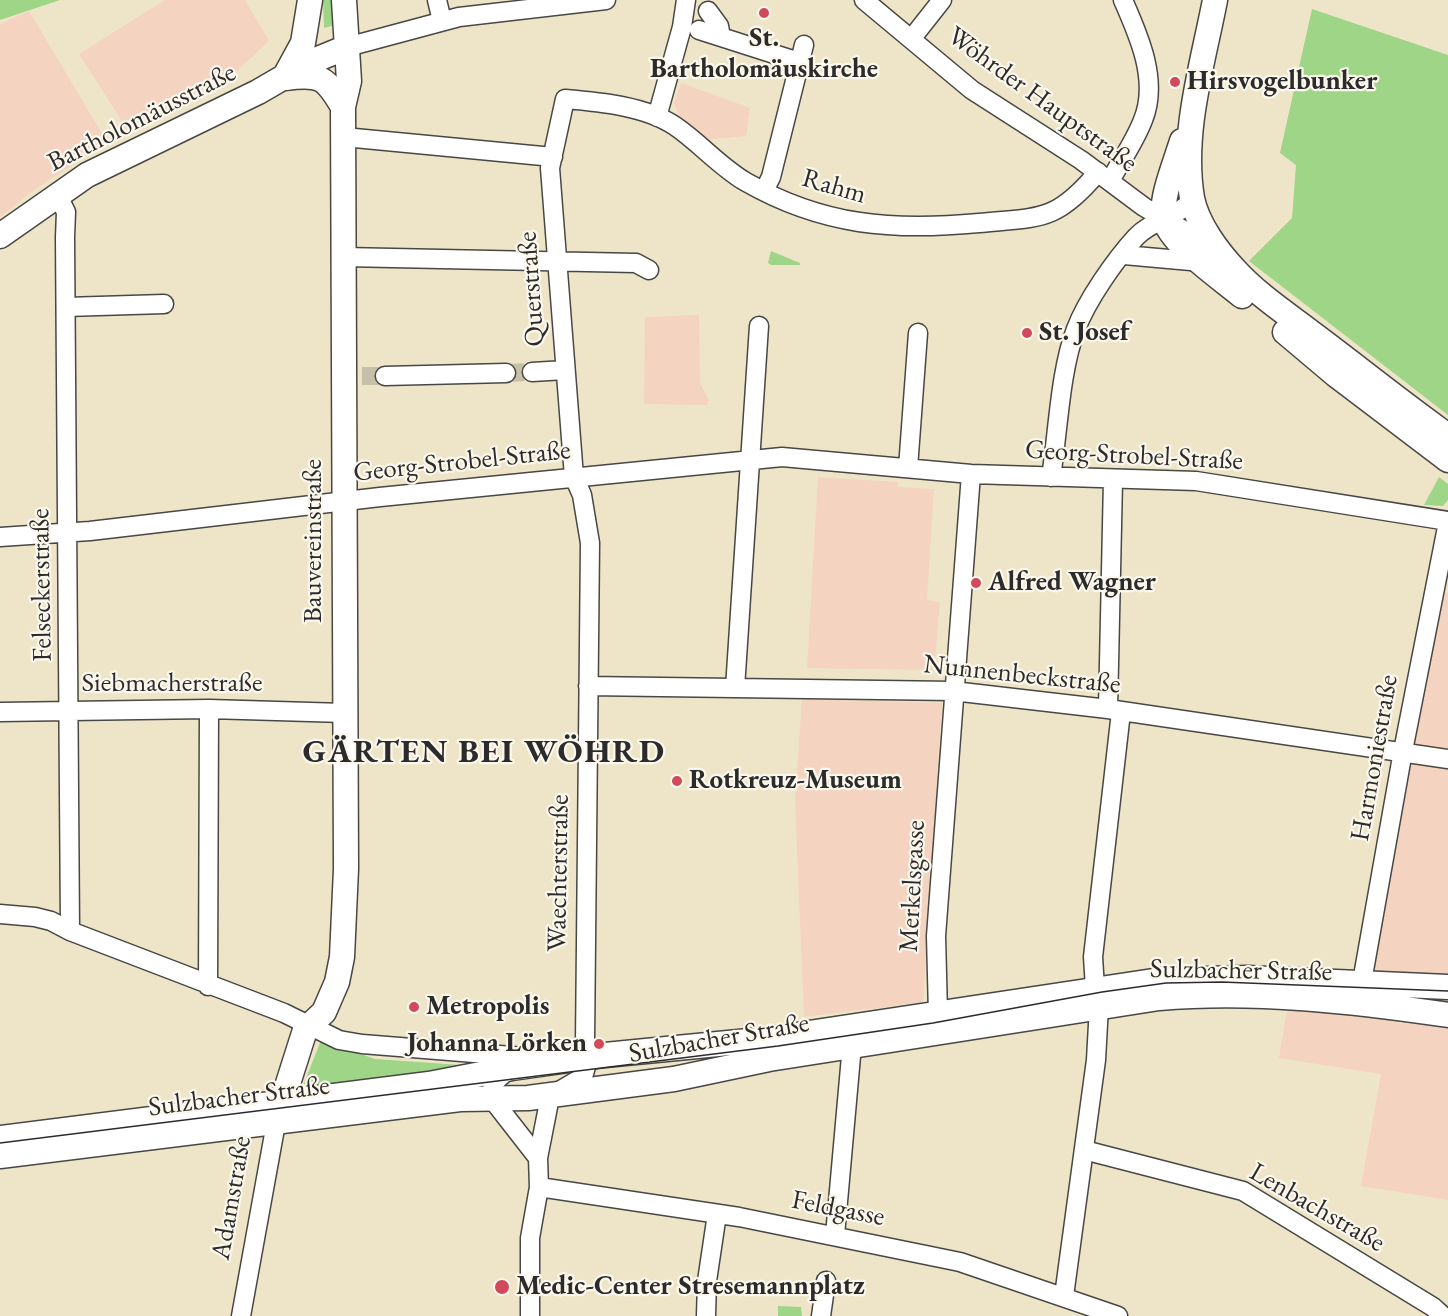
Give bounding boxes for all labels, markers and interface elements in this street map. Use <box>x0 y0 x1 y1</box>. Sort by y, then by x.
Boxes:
marker: St. Bartholomäuskirche <box>757 6 771 20</box>
street label: Wöhrder Hauptstraße <box>941 20 1143 180</box>
place label: St. Bartholomäuskirche <box>650 23 878 86</box>
street label: Bartholomäusstraße <box>43 57 241 179</box>
place label: Hirsvogelbunker <box>1187 66 1377 98</box>
marker: Hirsvogelbunker <box>1168 75 1182 89</box>
street label: Rahm <box>798 162 870 212</box>
street label: Querstraße <box>512 230 552 348</box>
place label: St. Josef <box>1039 317 1129 349</box>
marker: St. Josef <box>1020 326 1034 340</box>
street label: Georg-Strobel-Straße <box>352 434 572 490</box>
street label: Georg-Strobel-Straße <box>1024 434 1244 478</box>
street label: Bauvereinstraße <box>298 459 330 623</box>
street label: Felseckerstraße <box>24 508 60 662</box>
place label: Alfred Wagner <box>988 567 1156 599</box>
marker: Alfred Wagner <box>969 576 983 590</box>
street label: Nunnenbeckstraße <box>922 649 1122 701</box>
street label: Siebmacherstraße <box>82 668 262 700</box>
street label: Harmoniestraße <box>1344 672 1406 844</box>
district label: GÄRTEN BEI WÖHRD <box>303 733 665 773</box>
place label: Rotkreuz-Museum <box>689 765 902 797</box>
marker: Rotkreuz-Museum <box>670 774 684 788</box>
street label: Waechterstraße <box>541 794 577 952</box>
street label: Merkelsgasse <box>893 819 933 953</box>
street label: Sulzbacher Straße <box>1150 953 1332 989</box>
place label: Metropolis <box>426 991 549 1023</box>
marker: Metropolis <box>407 1000 421 1014</box>
street label: Sulzbacher Straße <box>626 1007 812 1071</box>
place label: Johanna Lörken <box>407 1028 587 1060</box>
marker: Johanna Lörken <box>592 1037 606 1051</box>
street label: Sulzbacher Straße <box>147 1070 331 1124</box>
street label: Adamstraße <box>205 1134 259 1262</box>
street label: Lenbachstraße <box>1244 1156 1390 1260</box>
street label: Feldgasse <box>789 1184 887 1234</box>
place label: Medic-Center Stresemannplatz <box>516 1271 865 1303</box>
marker: Medic-Center Stresemannplatz <box>493 1278 511 1296</box>

